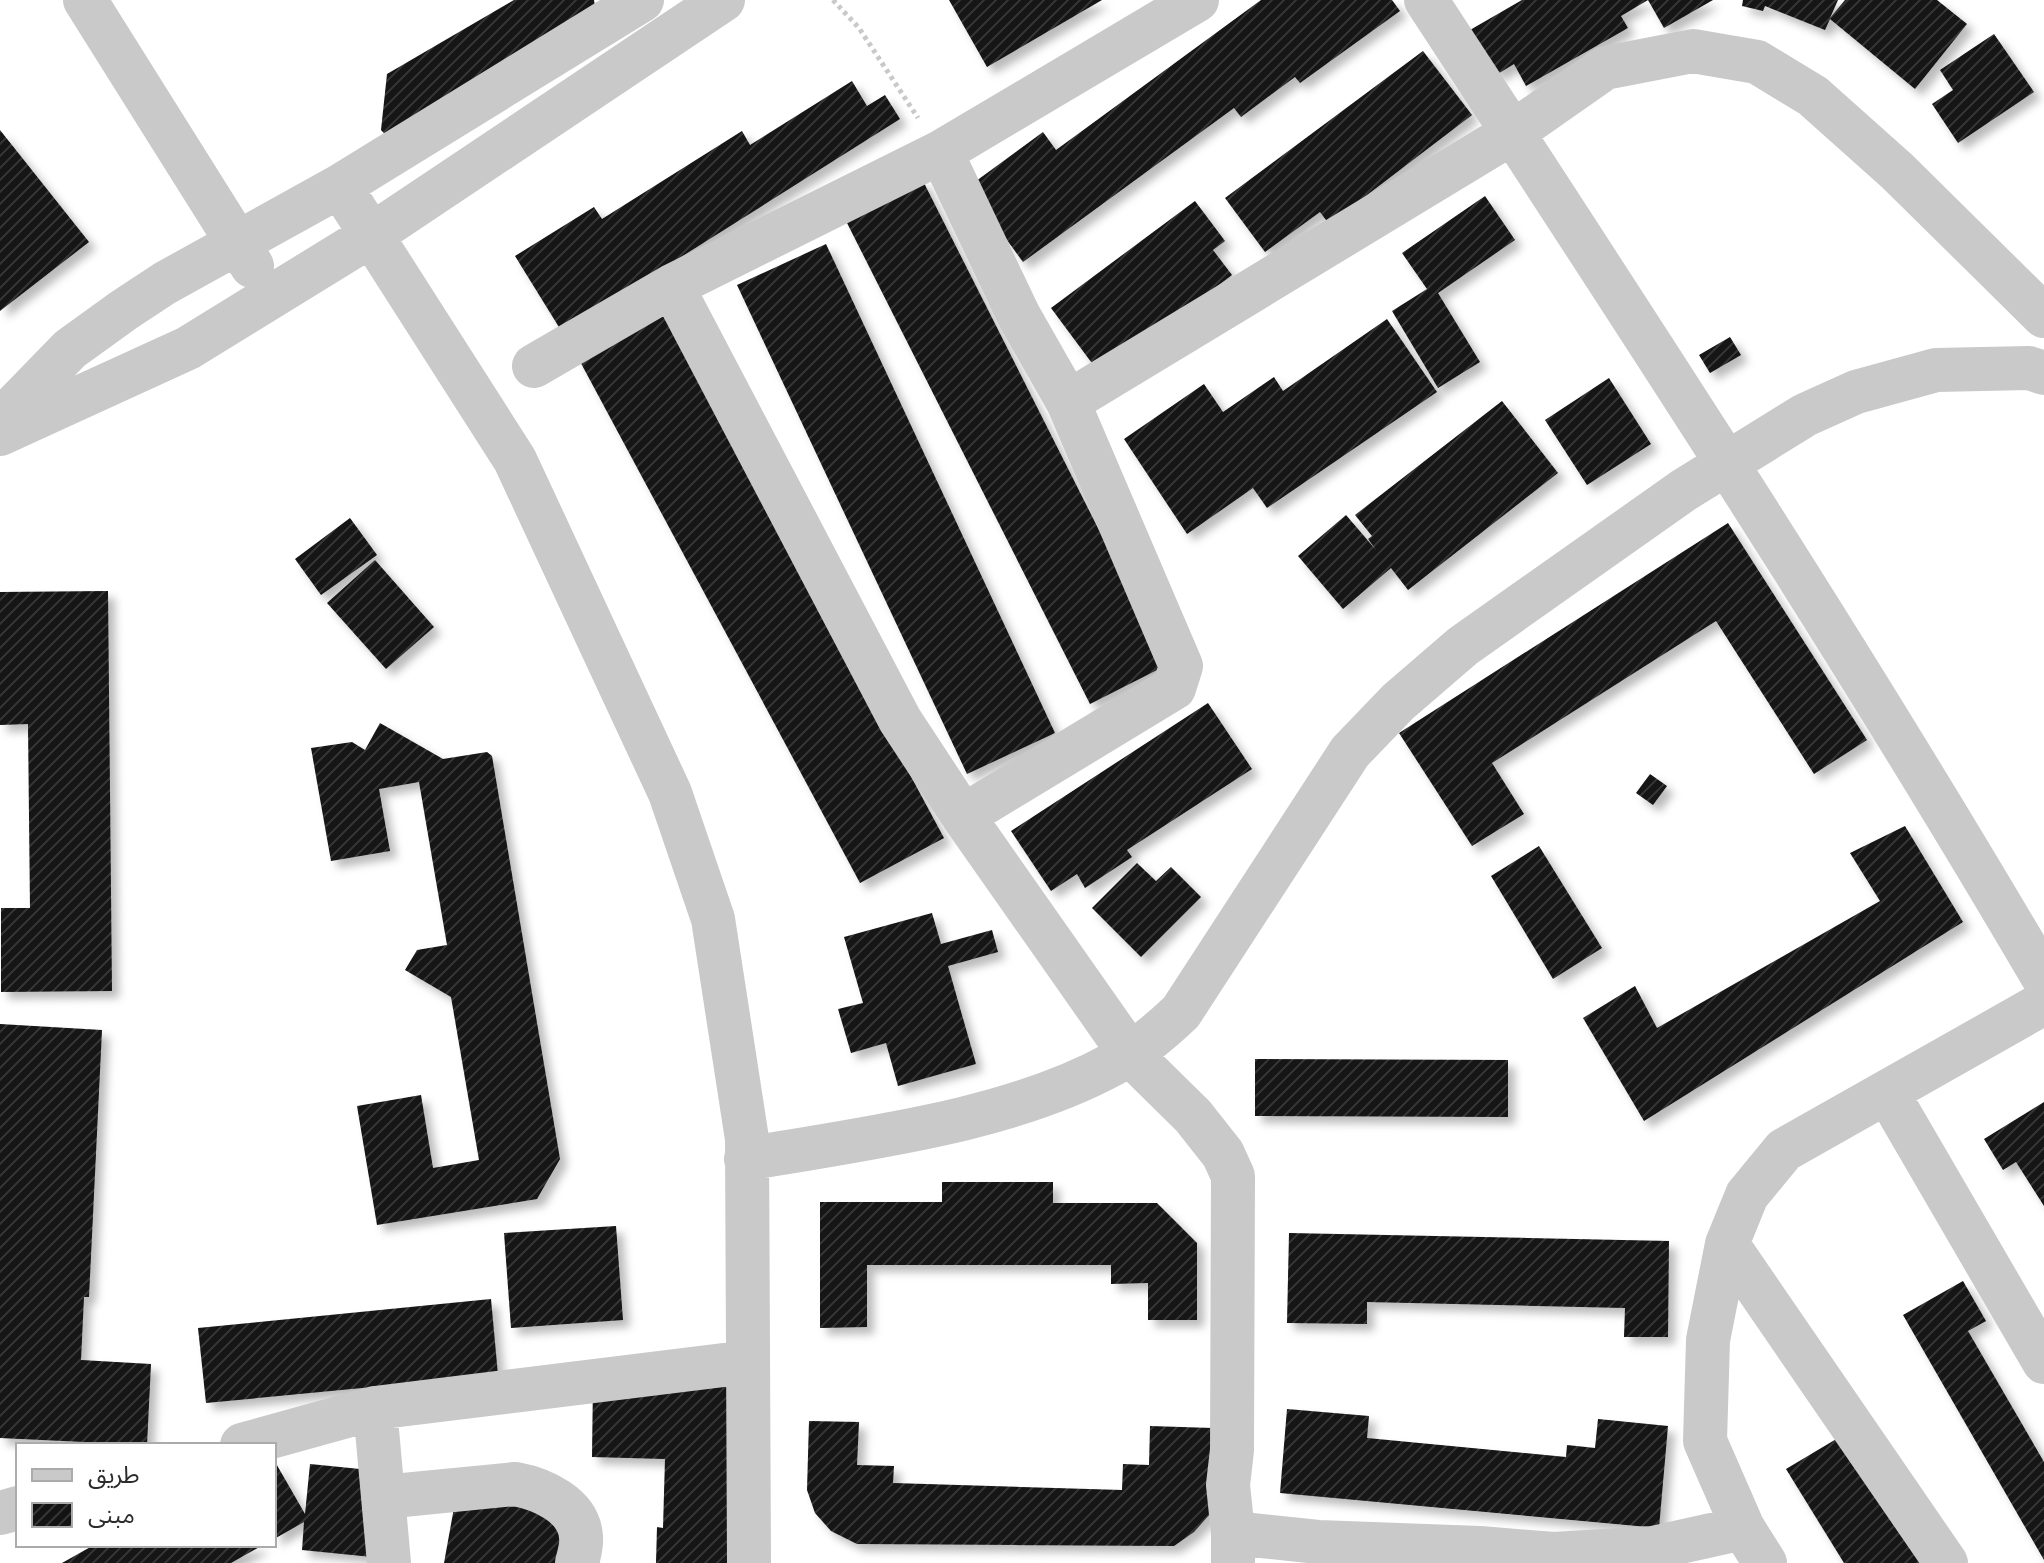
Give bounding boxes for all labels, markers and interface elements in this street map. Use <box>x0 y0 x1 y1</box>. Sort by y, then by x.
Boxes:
legend <box>16 1443 276 1547</box>
text: طريق <box>88 1462 140 1492</box>
text: مبنى <box>88 1502 135 1532</box>

